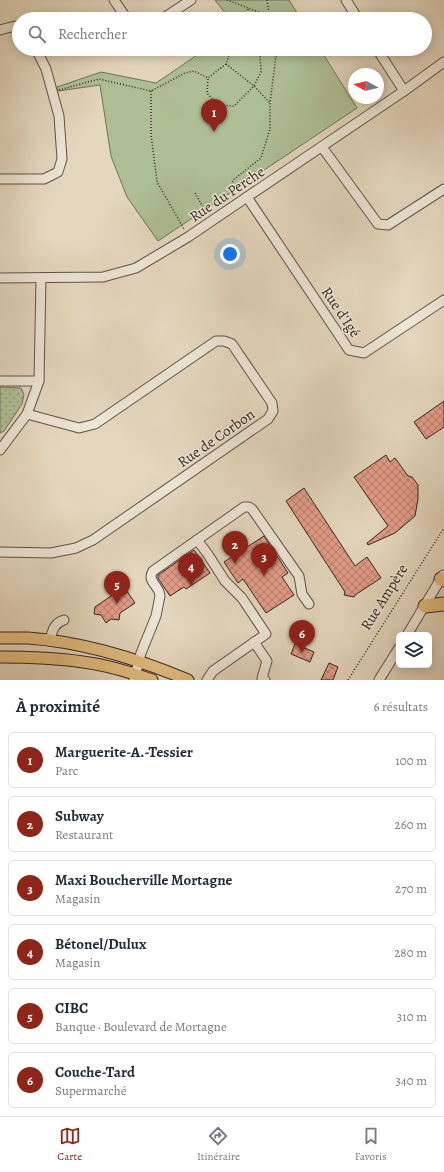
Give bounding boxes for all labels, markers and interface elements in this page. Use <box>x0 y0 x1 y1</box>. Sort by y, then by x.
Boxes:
search box <box>12 12 432 56</box>
icon: search <box>26 23 48 45</box>
text: Rechercher <box>58 24 127 44</box>
north arrow <box>348 68 384 104</box>
pin: 1 <box>201 99 227 132</box>
street label: Rue du Perche <box>185 161 269 227</box>
your location <box>220 244 240 264</box>
street label: Rue d'Igé <box>317 283 365 341</box>
street label: Rue de Corbon <box>173 404 259 472</box>
pin: 2 <box>222 531 248 564</box>
pin: 3 <box>251 543 277 576</box>
pin: 4 <box>178 553 204 586</box>
street label: Rue Ampère <box>356 560 412 634</box>
pin: 5 <box>104 571 130 604</box>
pin: 6 <box>289 620 315 653</box>
map controls <box>396 632 432 668</box>
button: layers <box>396 632 432 668</box>
text: À proximité <box>16 695 100 718</box>
text: 6 résultats <box>373 698 428 715</box>
text: Marguerite-A.-Tessier <box>55 742 193 762</box>
text: 1 <box>28 752 32 769</box>
text: 100 m <box>395 752 427 769</box>
text: Parc <box>55 762 78 779</box>
text: Subway <box>55 806 104 826</box>
text: 2 <box>27 816 33 833</box>
text: 260 m <box>394 816 427 833</box>
text: Restaurant <box>55 826 113 843</box>
text: Maxi Boucherville Mortagne <box>55 870 233 890</box>
text: 3 <box>27 880 33 897</box>
text: 270 m <box>395 880 427 897</box>
text: Magasin <box>55 890 100 907</box>
text: Bétonel/Dulux <box>55 934 146 954</box>
text: 4 <box>27 944 33 961</box>
text: 280 m <box>394 944 427 961</box>
text: Magasin <box>55 954 100 971</box>
text: CIBC <box>55 998 88 1018</box>
text: 5 <box>27 1008 33 1025</box>
text: 310 m <box>397 1008 427 1025</box>
text: Banque · Boulevard de Mortagne <box>55 1018 227 1035</box>
text: Couche-Tard <box>55 1062 135 1082</box>
text: 6 <box>27 1072 33 1089</box>
text: 340 m <box>395 1072 427 1089</box>
text: Supermarché <box>55 1082 127 1099</box>
tab: Carte <box>57 1125 82 1164</box>
tab: Itinéraire <box>197 1125 240 1164</box>
tab: Favoris <box>355 1125 387 1164</box>

